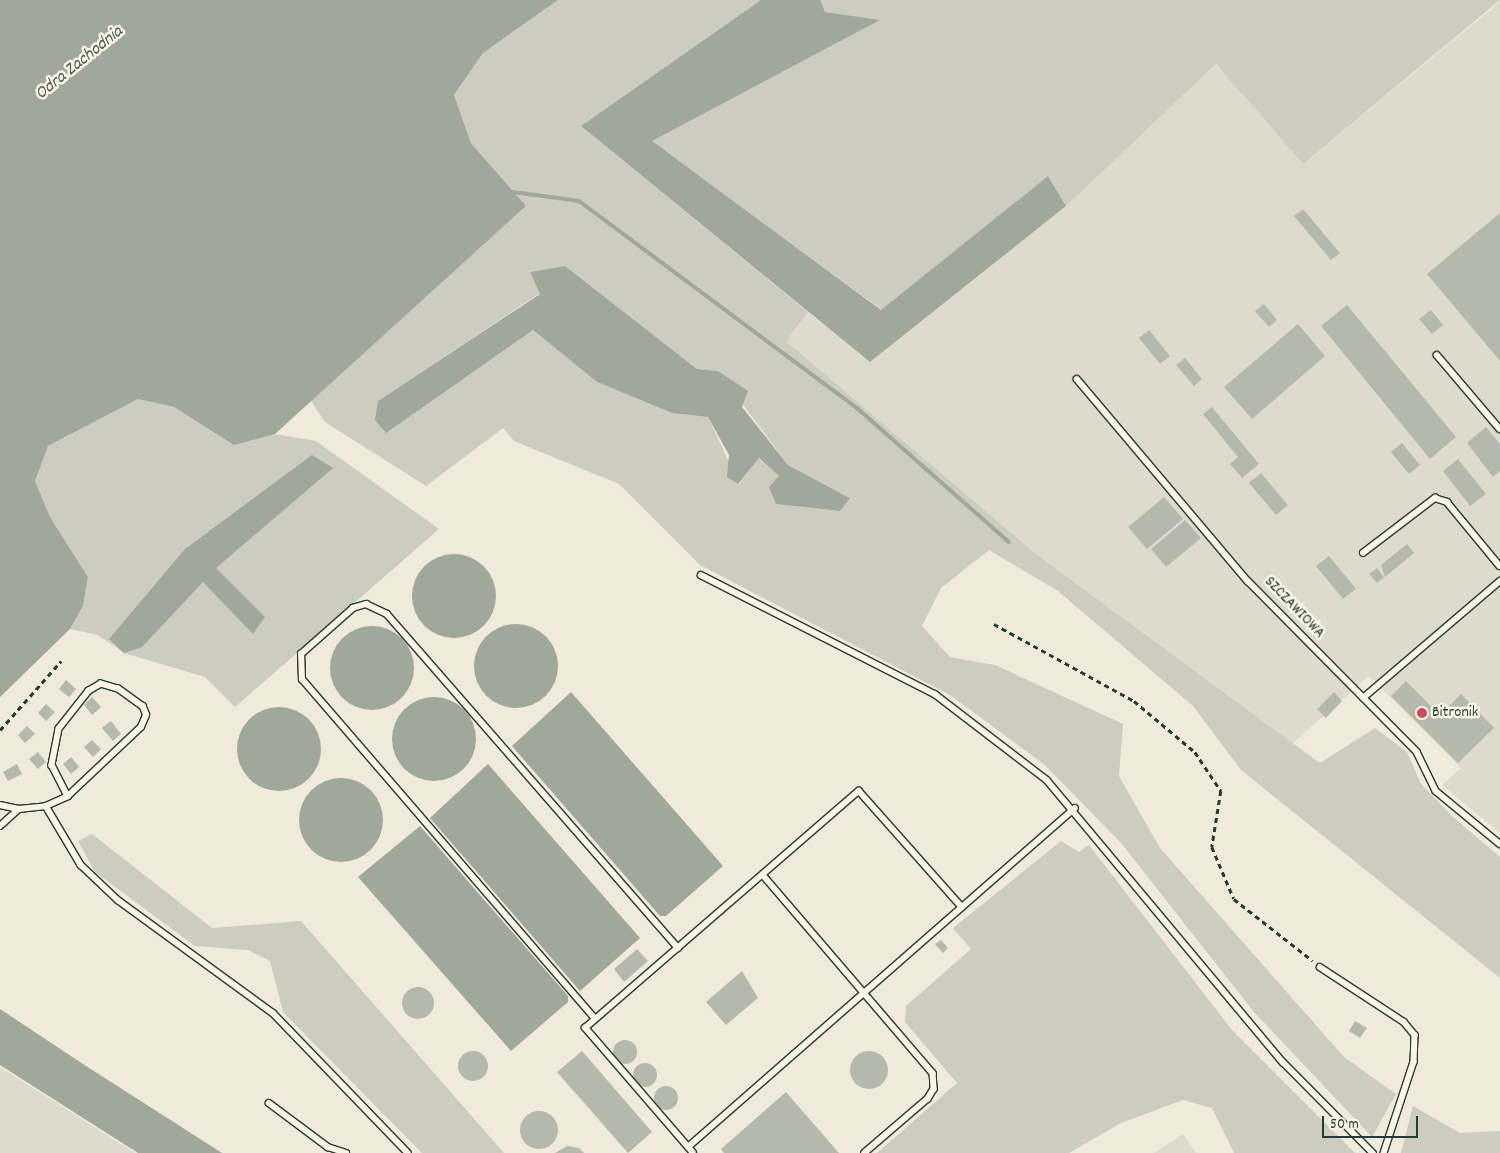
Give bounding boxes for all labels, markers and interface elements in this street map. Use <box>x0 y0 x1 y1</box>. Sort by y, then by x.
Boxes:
water label: Odra Zachodnia <box>32 22 128 106</box>
street label: SZCZAWIOWA <box>1260 573 1328 643</box>
place label: Bitronik <box>1432 703 1478 723</box>
marker: Bitronik <box>1416 707 1428 719</box>
scale bar <box>1325 1106 1421 1138</box>
text: 50 m <box>1330 1114 1359 1136</box>

